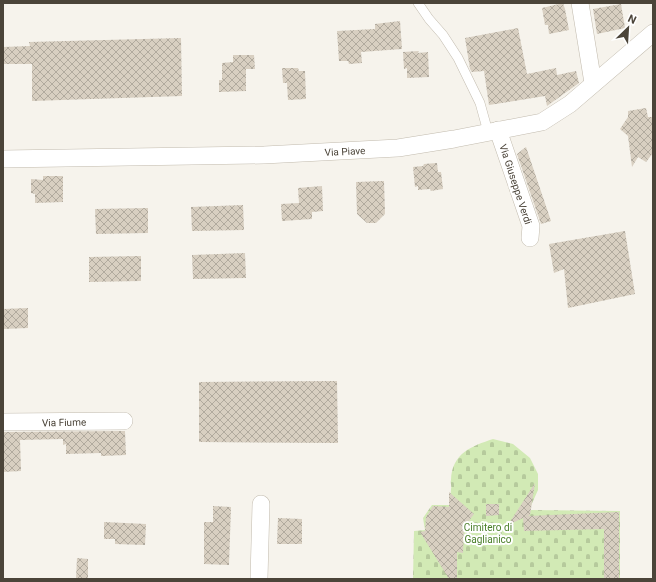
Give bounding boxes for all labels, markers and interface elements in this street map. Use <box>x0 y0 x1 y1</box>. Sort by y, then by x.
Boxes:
north arrow <box>608 8 648 48</box>
text: N <box>626 12 638 27</box>
street label: Via Giuseppe Verdi <box>497 143 534 226</box>
street label: Via Piave <box>324 145 366 158</box>
street label: Via Fiume <box>42 417 86 428</box>
park label: Cimitero di Gaglianico <box>464 522 512 545</box>

